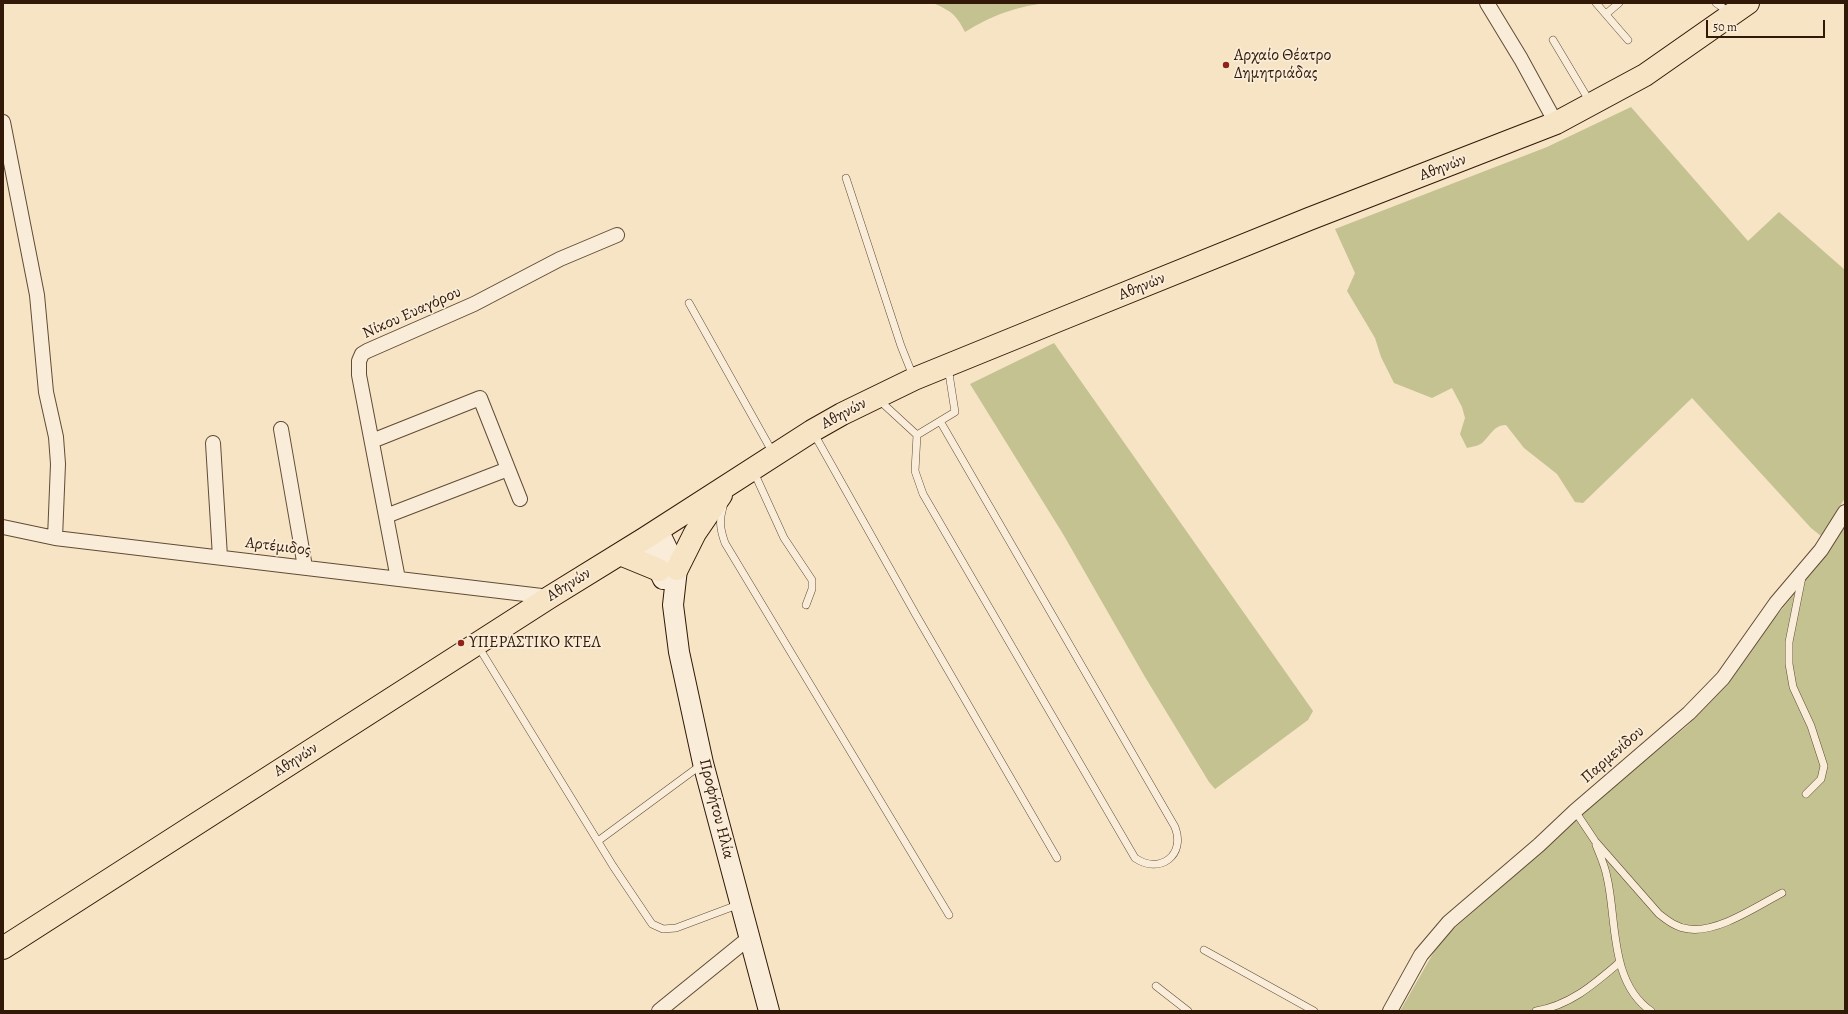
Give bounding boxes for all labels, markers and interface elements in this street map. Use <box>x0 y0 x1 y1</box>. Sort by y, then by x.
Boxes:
scale bar <box>1708 12 1827 38</box>
text: 50 m <box>1713 19 1737 35</box>
place label: Αρχαίο Θέατρο Δημητριάδας <box>1234 46 1331 84</box>
marker: Αρχαίο Θέατρο Δημητριάδας <box>1221 60 1231 70</box>
street label: Αθηνών <box>1417 150 1469 186</box>
street label: Αθηνών <box>1116 269 1168 305</box>
street label: Νίκου Ευαγόρου <box>360 283 464 343</box>
street label: Αθηνών <box>818 394 870 434</box>
street label: Αρτέμιδος <box>244 533 312 561</box>
street label: Αθηνών <box>543 564 595 606</box>
place label: ΥΠΕΡΑΣΤΙΚΟ ΚΤΕΛ <box>469 633 601 653</box>
marker: ΥΠΕΡΑΣΤΙΚΟ ΚΤΕΛ <box>456 638 466 648</box>
street label: Παρμενίδου <box>1577 722 1649 788</box>
street label: Αθηνών <box>270 739 322 781</box>
street label: Προφήτου Ηλία <box>694 757 738 861</box>

